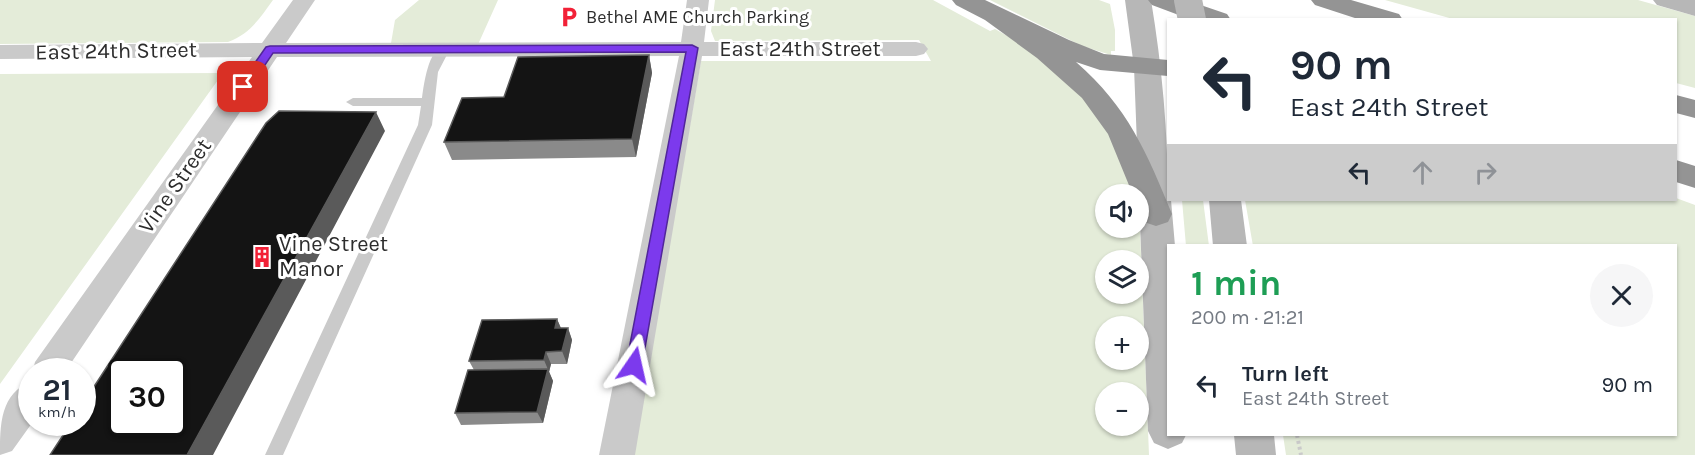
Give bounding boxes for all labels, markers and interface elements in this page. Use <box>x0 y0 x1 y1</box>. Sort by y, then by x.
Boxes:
parking icon: Bethel AME Church Parking <box>557 5 581 29</box>
place label: Bethel AME Church Parking <box>586 6 809 28</box>
street label: East 24th Street <box>719 36 881 62</box>
street label: East 24th Street <box>35 37 197 65</box>
text: 90 m <box>1290 40 1393 90</box>
icon: left <box>1191 42 1269 120</box>
pin <box>217 61 268 112</box>
icon: arrive <box>226 70 259 103</box>
text: East 24th Street <box>1290 91 1489 123</box>
street label: Vine Street <box>133 134 217 238</box>
icon: left <box>1343 156 1376 189</box>
icon: ahead <box>1406 156 1439 189</box>
icon: right <box>1469 156 1502 189</box>
map controls <box>1095 184 1149 436</box>
button: sound <box>1095 184 1149 238</box>
place label: Vine Street Manor <box>279 231 388 282</box>
building icon: Vine Street Manor <box>250 245 274 269</box>
button: layers <box>1095 250 1149 304</box>
text: 1 min <box>1191 262 1281 304</box>
button: close <box>1590 264 1653 327</box>
text: 200 m · 21:21 <box>1191 306 1304 329</box>
button: + <box>1095 316 1149 370</box>
position arrow <box>602 333 666 397</box>
speed limit sign: 30 <box>108 358 186 436</box>
text: Turn left <box>1242 361 1329 387</box>
icon: left <box>1191 369 1224 402</box>
text: 21 <box>43 372 71 408</box>
text: 90 m <box>1601 372 1653 398</box>
button: − <box>1095 382 1149 436</box>
text: East 24th Street <box>1242 387 1389 410</box>
text: km/h <box>38 403 76 421</box>

